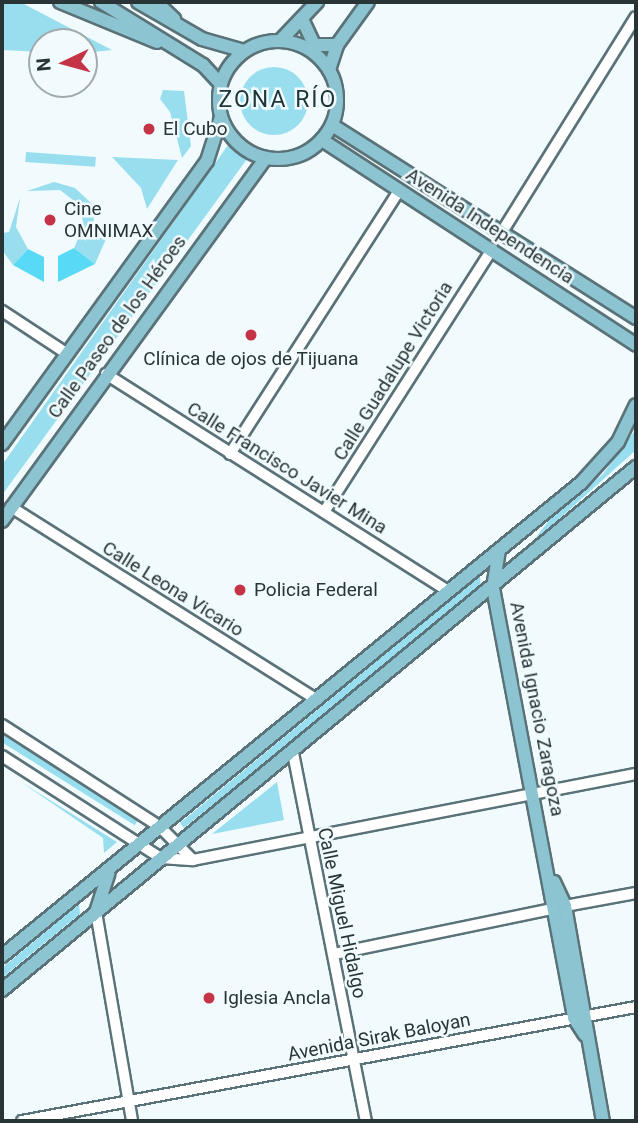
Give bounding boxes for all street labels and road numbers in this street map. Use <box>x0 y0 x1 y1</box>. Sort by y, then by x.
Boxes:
street label: Avenida Independencia <box>402 163 578 289</box>
street label: Calle Paseo de los Héroes <box>43 231 191 423</box>
street label: Calle Guadalupe Victoria <box>328 277 458 465</box>
street label: Calle Francisco Javier Mina <box>183 397 391 539</box>
street label: Calle Leona Vicario <box>98 536 248 642</box>
street label: Avenida Ignacio Zaragoza <box>505 600 569 818</box>
street label: Calle Miguel Hidalgo <box>313 826 371 1000</box>
street label: Avenida Sirak Baloyan <box>286 1008 472 1066</box>

